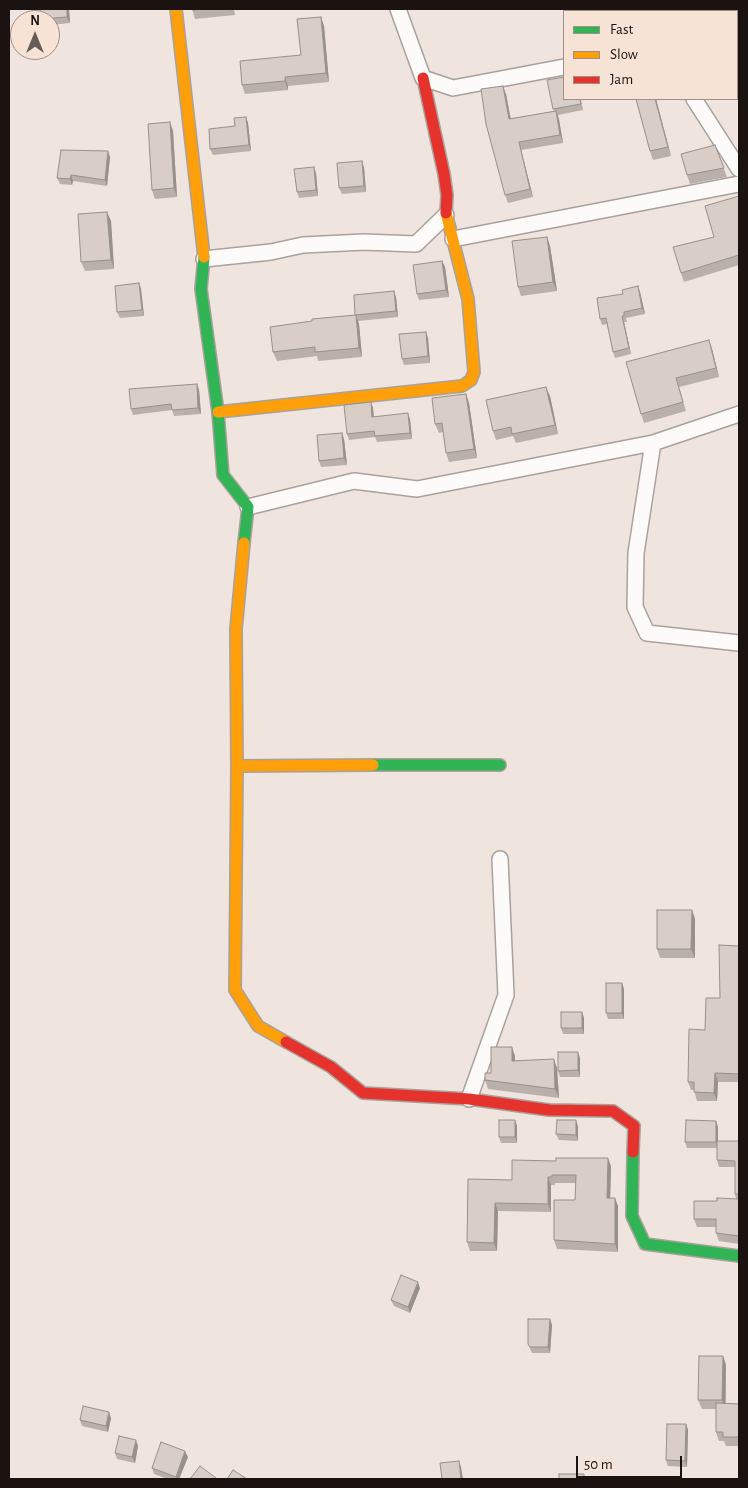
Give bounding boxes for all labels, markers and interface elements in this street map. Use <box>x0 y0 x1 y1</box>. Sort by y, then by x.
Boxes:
north arrow <box>10 10 60 60</box>
legend <box>563 10 738 100</box>
text: N <box>30 14 40 28</box>
text: Fast <box>610 22 633 37</box>
text: Slow <box>610 47 638 62</box>
text: Jam <box>610 72 633 87</box>
scale bar <box>578 1446 684 1478</box>
text: 50 m <box>584 1457 613 1472</box>

